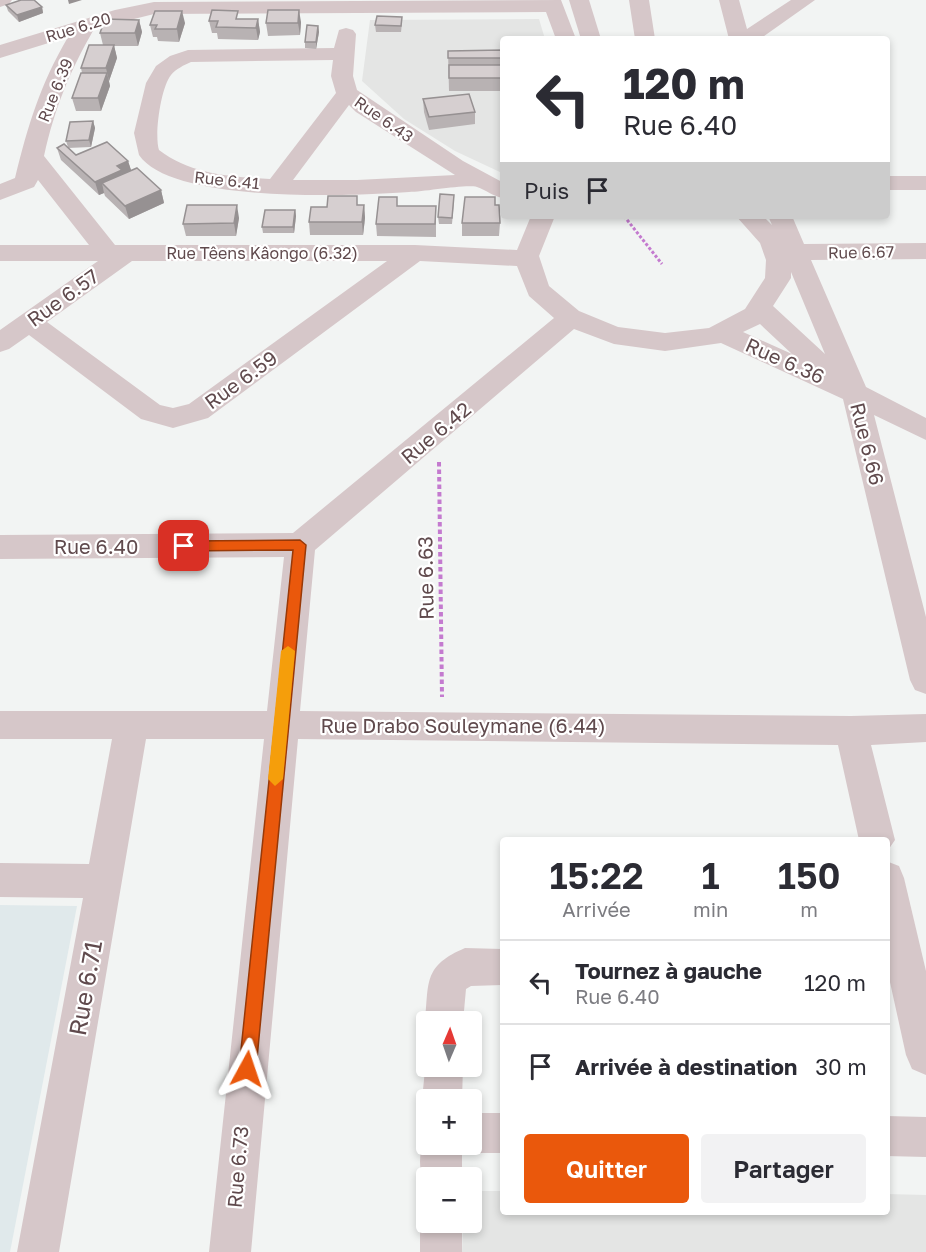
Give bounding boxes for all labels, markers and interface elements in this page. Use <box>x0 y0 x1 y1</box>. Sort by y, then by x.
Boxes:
street label: Rue 6.20 <box>43 8 113 46</box>
street label: Rue 6.39 <box>33 55 77 125</box>
text: 120 m <box>623 58 745 108</box>
icon: left <box>524 60 602 138</box>
street label: Rue 6.43 <box>351 92 417 146</box>
text: Rue 6.40 <box>623 109 737 141</box>
street label: Rue 6.41 <box>193 167 261 193</box>
icon: arrive <box>581 174 614 207</box>
text: Puis <box>524 177 569 204</box>
street label: Rue 6.67 <box>828 241 894 263</box>
street label: Rue Têens Kâongo (6.32) <box>166 243 358 263</box>
street label: Rue 6.57 <box>22 263 103 331</box>
street label: Rue 6.36 <box>742 332 829 388</box>
street label: Rue 6.59 <box>200 345 281 413</box>
street label: Rue 6.42 <box>396 396 475 468</box>
street label: Rue 6.66 <box>846 400 890 488</box>
pin <box>158 520 209 571</box>
icon: arrive <box>167 529 200 562</box>
street label: Rue 6.40 <box>54 534 138 558</box>
street label: Rue 6.63 <box>412 536 438 620</box>
street label: Rue Drabo Souleymane (6.44) <box>320 713 606 737</box>
text: 15:22 <box>549 854 643 897</box>
text: 1 <box>702 854 720 897</box>
text: 150 <box>778 854 841 897</box>
text: Arrivée <box>562 897 631 921</box>
text: min <box>693 897 728 921</box>
text: m <box>800 897 818 921</box>
street label: Rue 6.71 <box>62 938 107 1038</box>
text: Tournez à gauche <box>575 957 762 984</box>
icon: left <box>524 966 557 999</box>
text: 120 m <box>804 969 866 996</box>
text: Rue 6.40 <box>575 984 660 1008</box>
north arrow <box>416 1011 482 1077</box>
map controls <box>416 1011 482 1233</box>
position arrow <box>215 1037 279 1101</box>
icon: arrive <box>524 1050 557 1083</box>
text: Arrivée à destination <box>575 1053 797 1080</box>
text: 30 m <box>815 1053 867 1080</box>
button: + <box>416 1089 482 1155</box>
street label: Rue 6.73 <box>221 1125 253 1209</box>
button: Quitter <box>524 1134 689 1203</box>
button: Partager <box>701 1134 866 1203</box>
button: − <box>416 1167 482 1233</box>

